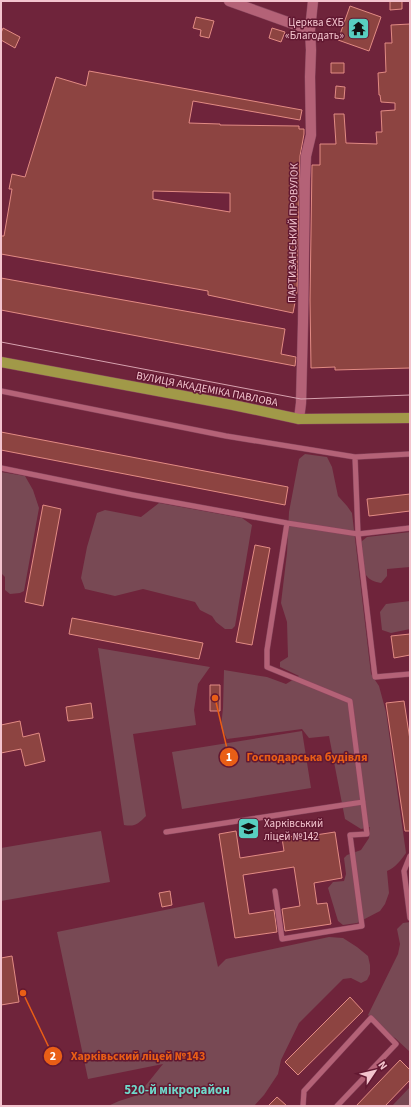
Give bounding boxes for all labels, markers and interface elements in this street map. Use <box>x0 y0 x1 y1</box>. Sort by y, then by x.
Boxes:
place label: Церква ЄХБ «Благодать» <box>285 15 344 43</box>
temple icon: Церква ЄХБ «Благодать» <box>346 15 372 41</box>
street label: ПАРТИЗАНСЬКИЙ ПРОВУЛОК <box>284 162 302 303</box>
street label: ВУЛИЦЯ АКАДЕМІКА ПАВЛОВА <box>135 368 279 410</box>
callout: Господарська будівля <box>219 745 376 769</box>
text: 1 <box>226 749 232 766</box>
text: Господарська будівля <box>247 749 367 766</box>
school or university icon: Харківський ліцей №142 <box>236 816 262 842</box>
place label: Харківський ліцей №142 <box>264 816 323 844</box>
callout: Харківьский ліцей №143 <box>43 1044 213 1068</box>
text: 2 <box>50 1048 56 1065</box>
text: Харківьский ліцей №143 <box>71 1048 205 1065</box>
north arrow <box>355 1051 395 1091</box>
text: N <box>375 1058 391 1073</box>
district label: 520-й мікрорайон <box>124 1081 230 1099</box>

